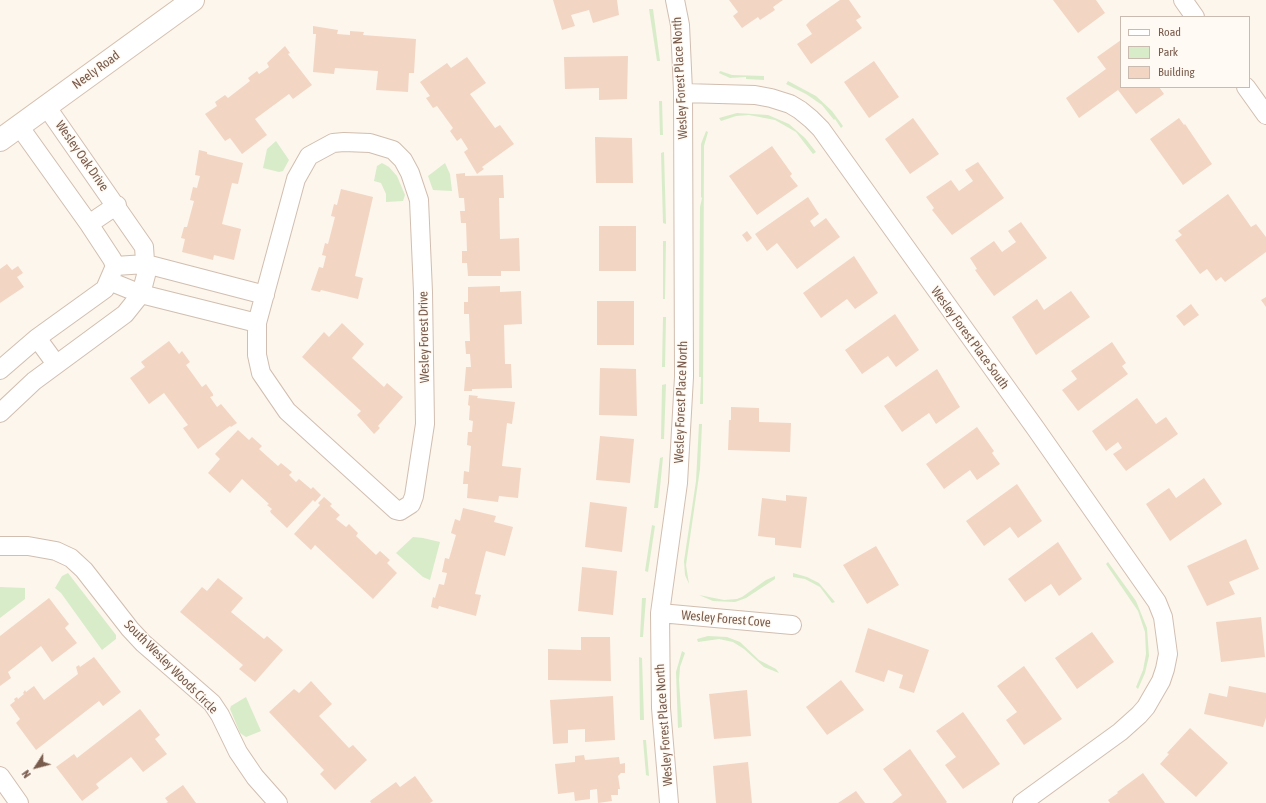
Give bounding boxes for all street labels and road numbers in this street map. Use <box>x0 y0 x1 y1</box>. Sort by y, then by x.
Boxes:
street label: Wesley Forest Place North <box>669 16 691 140</box>
street label: Neely Road <box>69 48 123 92</box>
street label: Wesley Oak Drive <box>52 118 112 194</box>
street label: Wesley Forest Place South <box>928 284 1012 392</box>
street label: Wesley Forest Drive <box>415 291 433 383</box>
street label: Wesley Forest Place North <box>671 340 691 464</box>
street label: Wesley Forest Cove <box>681 607 771 631</box>
street label: South Wesley Woods Circle <box>121 617 221 717</box>
street label: Wesley Forest Place North <box>652 663 676 787</box>

